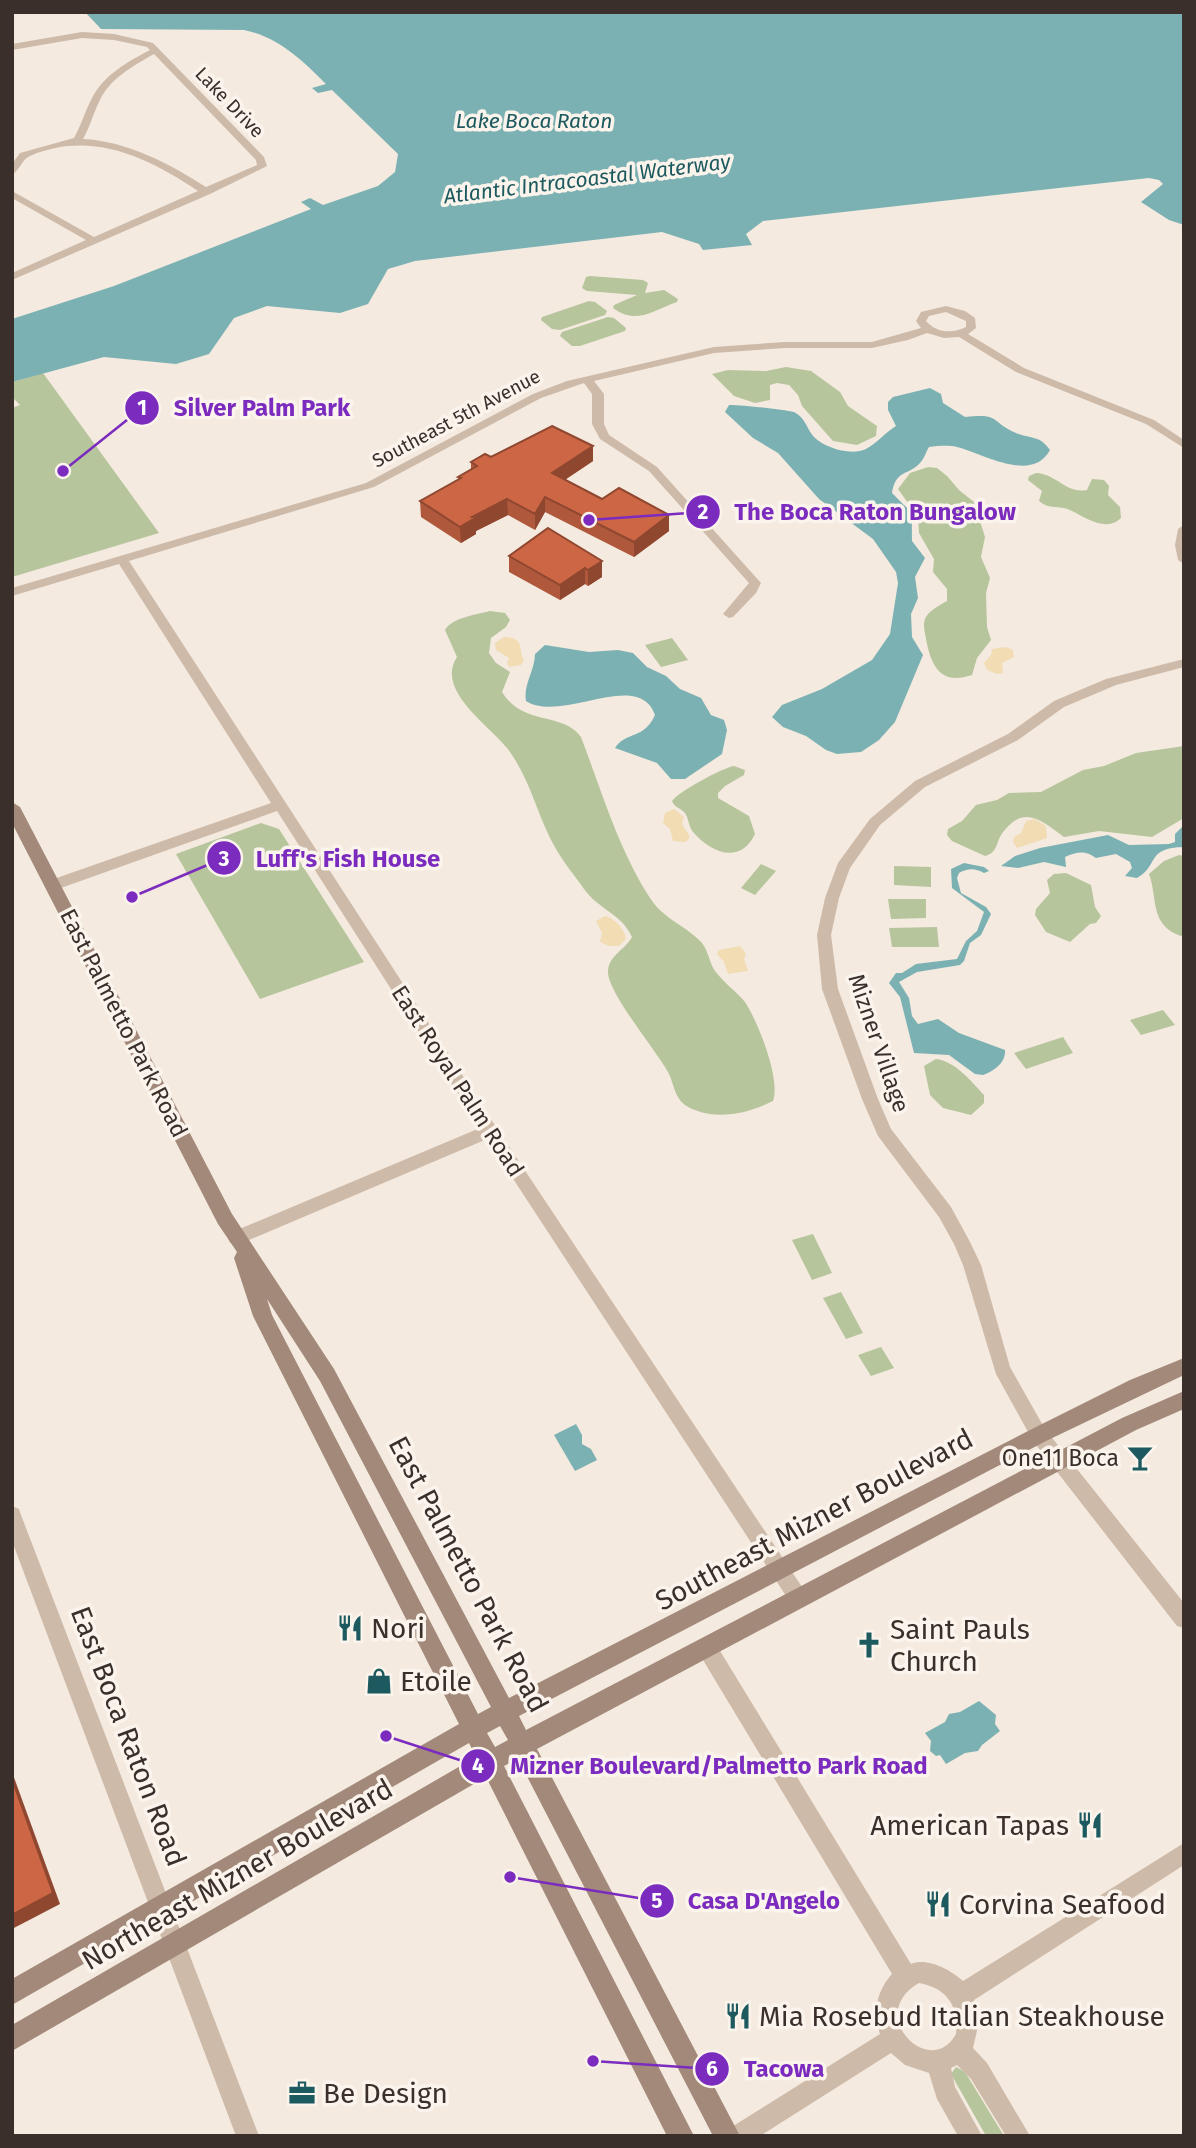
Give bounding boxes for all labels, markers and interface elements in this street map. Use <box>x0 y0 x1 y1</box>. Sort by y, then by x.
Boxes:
street label: Lake Drive <box>190 62 269 142</box>
water label: Lake Boca Raton <box>456 108 612 134</box>
water label: Atlantic Intracoastal Waterway <box>441 148 733 210</box>
street label: Southeast 5th Avenue <box>368 364 544 473</box>
callout: Silver Palm Park <box>125 386 364 431</box>
text: Silver Palm Park <box>174 394 351 422</box>
text: 1 <box>137 395 147 421</box>
callout: The Boca Raton Bungalow <box>685 489 1030 534</box>
text: The Boca Raton Bungalow <box>734 498 1016 526</box>
text: 2 <box>698 499 709 525</box>
callout: Luff's Fish House <box>207 836 454 881</box>
text: Luff's Fish House <box>256 845 440 873</box>
text: 3 <box>218 846 230 872</box>
street label: East Palmetto Park Road <box>54 904 194 1142</box>
street label: Mizner Village <box>842 970 916 1116</box>
street label: East Royal Palm Road <box>386 980 530 1182</box>
street label: Southeast Mizner Boulevard <box>650 1422 979 1617</box>
street label: East Palmetto Park Road <box>382 1431 555 1718</box>
bar icon: One11 Boca <box>1125 1443 1155 1473</box>
place label: One11 Boca <box>1002 1444 1119 1472</box>
street label: East Boca Raton Road <box>64 1602 193 1871</box>
place label: Nori <box>371 1612 425 1645</box>
restaurant icon: Nori <box>335 1613 365 1643</box>
place label: Saint Pauls Church <box>890 1613 1030 1678</box>
church icon: Saint Pauls Church <box>854 1630 884 1660</box>
place label: Etoile <box>400 1665 472 1698</box>
shop icon: Etoile <box>364 1666 394 1696</box>
callout: Mizner Boulevard/Palmetto Park Road <box>461 1743 941 1788</box>
text: Mizner Boulevard/Palmetto Park Road <box>510 1752 928 1780</box>
text: 4 <box>472 1753 484 1779</box>
street label: Northeast Mizner Boulevard <box>76 1772 398 1977</box>
place label: American Tapas <box>870 1809 1069 1842</box>
restaurant icon: American Tapas <box>1075 1810 1105 1840</box>
callout: Casa D'Angelo <box>639 1878 855 1923</box>
text: Casa D'Angelo <box>688 1887 840 1915</box>
text: 5 <box>651 1888 663 1914</box>
place label: Corvina Seafood <box>959 1888 1166 1921</box>
restaurant icon: Corvina Seafood <box>923 1889 953 1919</box>
place label: Mia Rosebud Italian Steakhouse <box>759 2000 1165 2033</box>
restaurant icon: Mia Rosebud Italian Steakhouse <box>723 2001 753 2031</box>
callout: Tacowa <box>694 2046 838 2091</box>
text: Tacowa <box>744 2055 824 2083</box>
text: 6 <box>706 2056 718 2082</box>
place label: Be Design <box>323 2077 448 2110</box>
office icon: Be Design <box>287 2078 317 2108</box>

